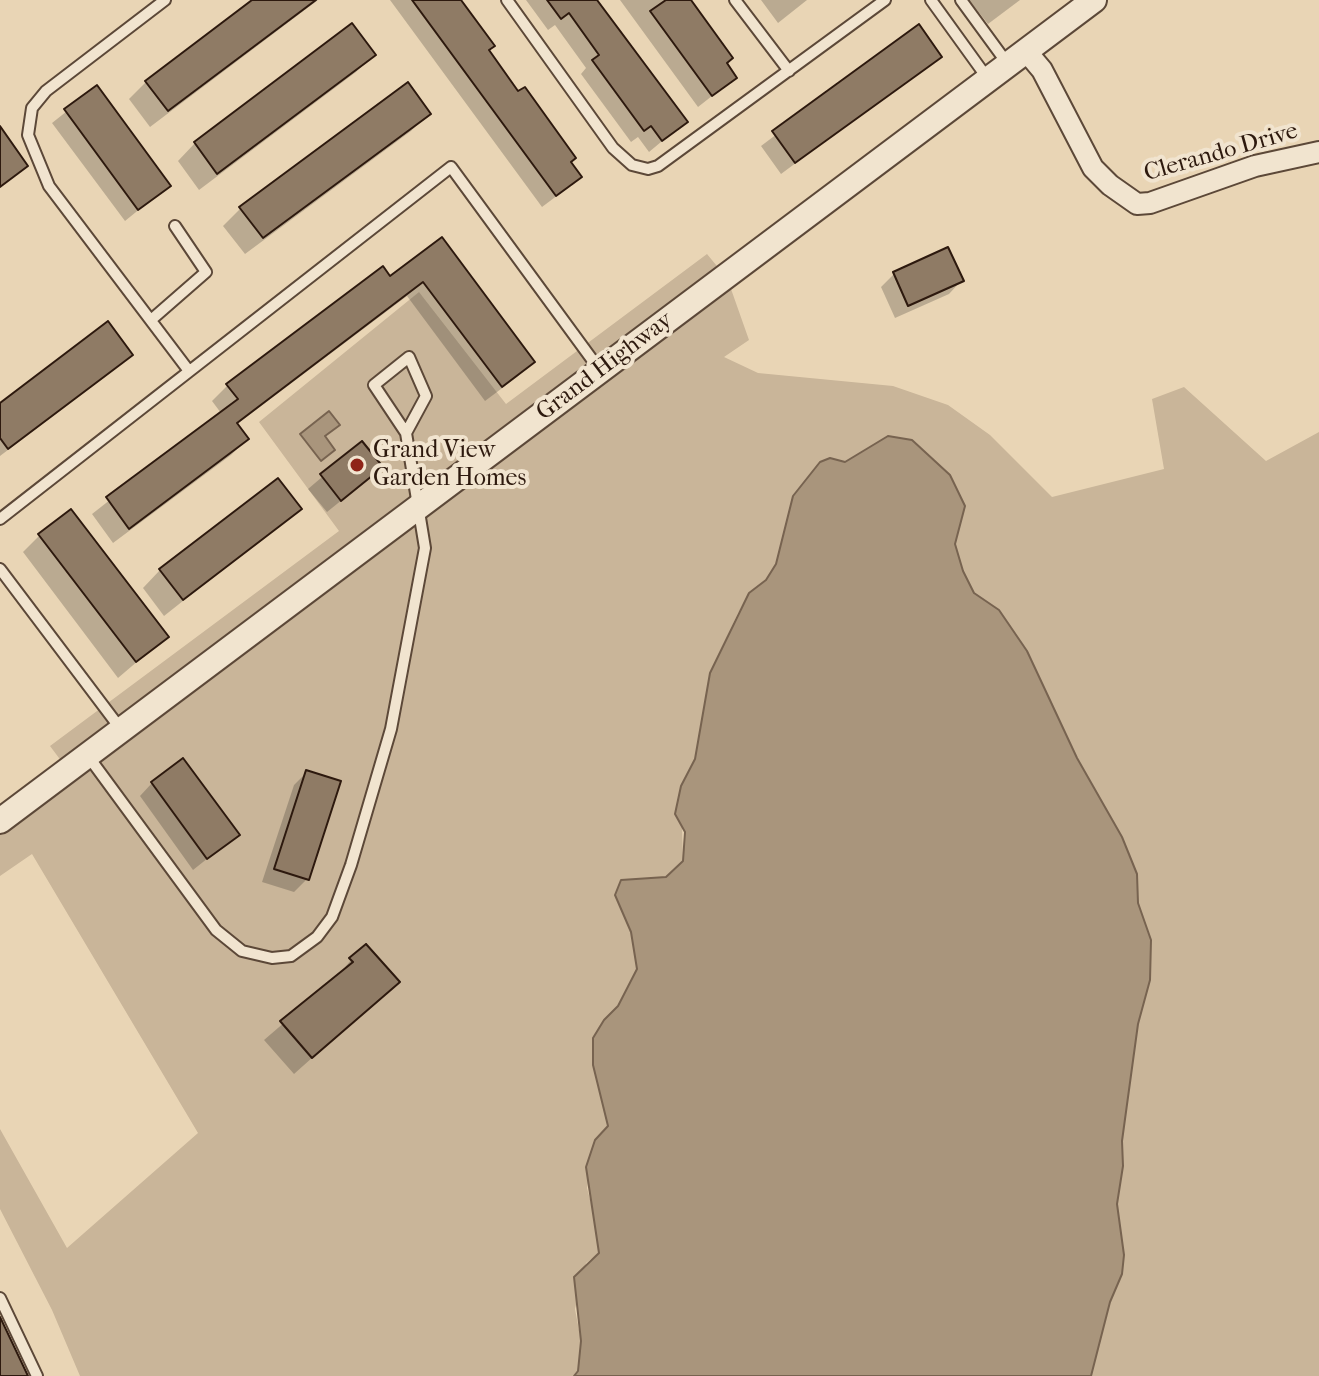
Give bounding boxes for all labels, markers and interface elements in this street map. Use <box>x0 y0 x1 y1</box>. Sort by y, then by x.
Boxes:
street label: Clerando Drive <box>1141 117 1301 189</box>
street label: Grand Highway <box>531 306 679 428</box>
place label: Grand View Garden Homes <box>373 437 526 493</box>
marker: Grand View Garden Homes <box>348 456 366 474</box>

